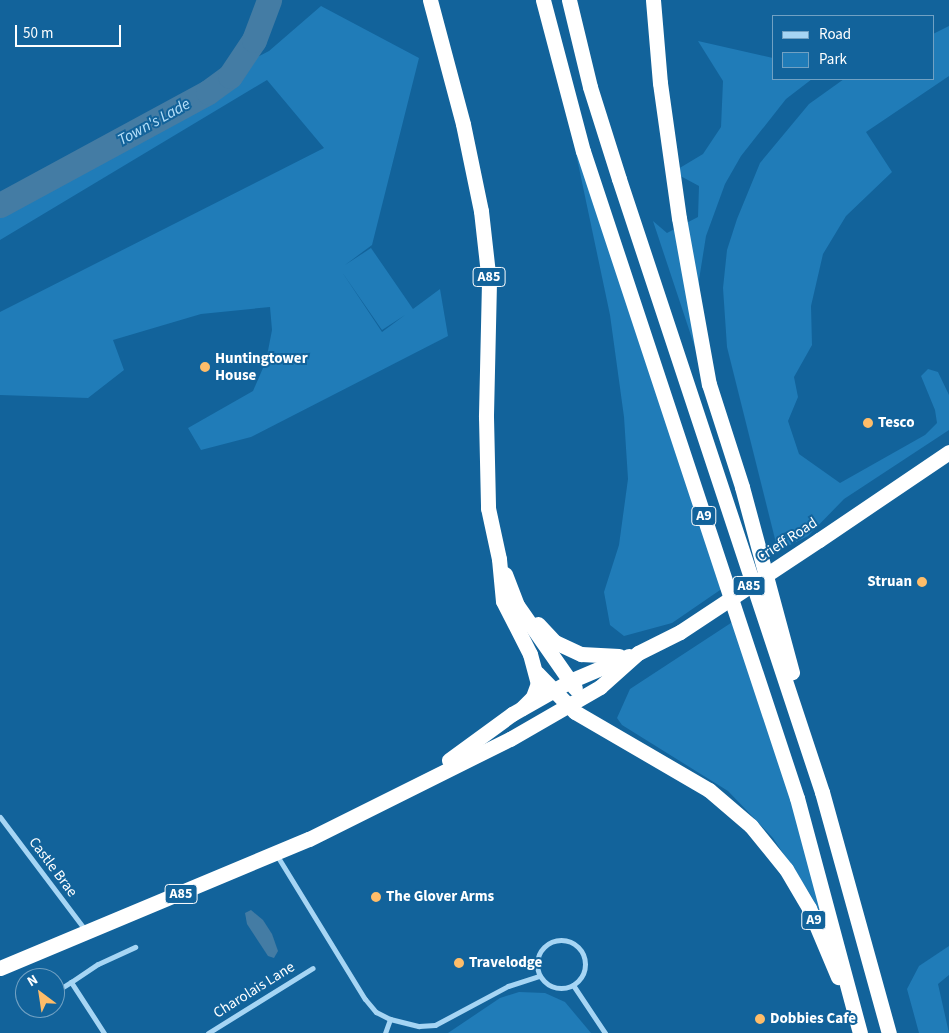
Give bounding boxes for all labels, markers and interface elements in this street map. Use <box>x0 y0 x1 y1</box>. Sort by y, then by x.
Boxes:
scale bar <box>18 15 124 47</box>
legend <box>772 15 934 80</box>
text: 50 m <box>23 23 53 44</box>
text: Road <box>819 24 851 45</box>
text: Park <box>819 49 847 70</box>
water label: Town's Lade <box>114 94 194 150</box>
road number: A85 <box>472 266 506 288</box>
place label: Huntingtower House <box>215 349 308 384</box>
marker: Huntingtower House <box>199 361 211 373</box>
place label: Tesco <box>878 414 915 432</box>
marker: Tesco <box>862 417 874 429</box>
road number: A9 <box>690 504 718 528</box>
street label: Crieff Road <box>753 514 821 566</box>
place label: Struan <box>867 573 912 591</box>
road number: A85 <box>732 574 766 598</box>
marker: Struan <box>916 576 928 588</box>
street label: Castle Brae <box>25 834 81 900</box>
road number: A85 <box>164 882 198 906</box>
place label: The Glover Arms <box>386 888 494 906</box>
marker: The Glover Arms <box>370 891 382 903</box>
road number: A9 <box>800 908 828 932</box>
place label: Travelodge <box>469 954 542 972</box>
marker: Travelodge <box>453 957 465 969</box>
street label: Charolais Lane <box>210 958 298 1022</box>
north arrow <box>15 968 65 1018</box>
text: N <box>24 970 42 992</box>
place label: Dobbies Cafe <box>770 1010 856 1028</box>
marker: Dobbies Cafe <box>754 1013 766 1025</box>

